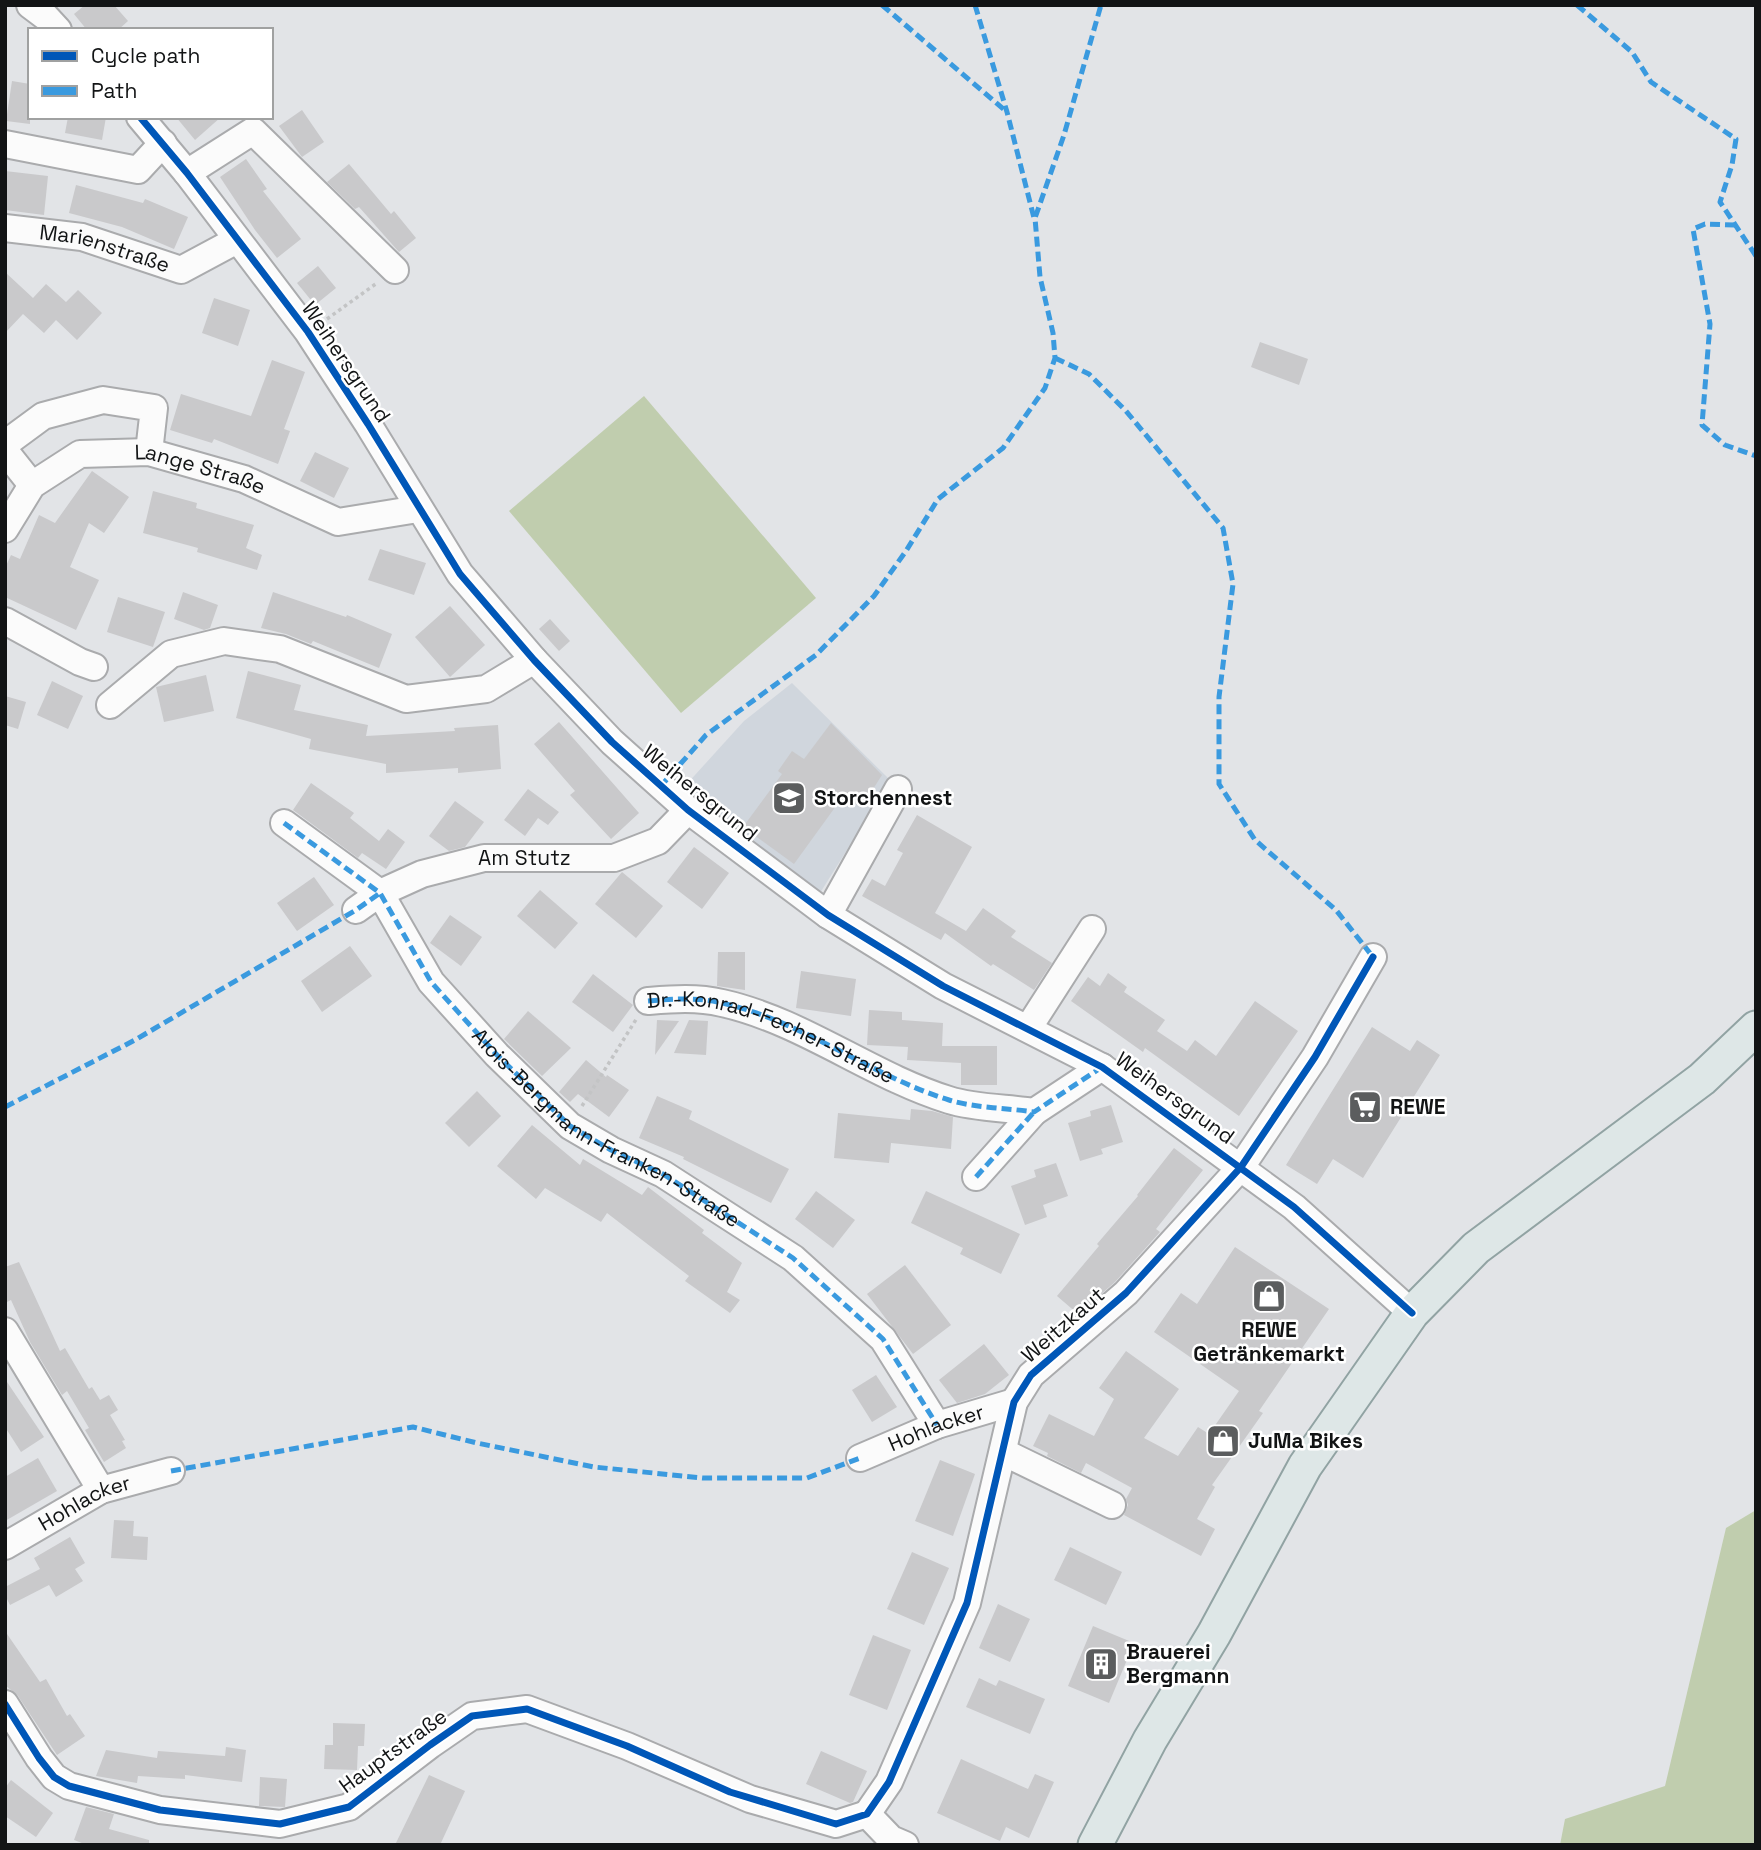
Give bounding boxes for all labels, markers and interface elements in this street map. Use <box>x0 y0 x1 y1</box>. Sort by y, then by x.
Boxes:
legend <box>28 28 273 119</box>
text: Cycle path <box>91 42 200 69</box>
text: Path <box>91 77 137 104</box>
street label: Marienstraße <box>38 218 173 278</box>
street label: Weihersgrund <box>296 296 397 427</box>
street label: Lange Straße <box>134 438 270 500</box>
street label: Weihersgrund <box>637 738 763 847</box>
school or university icon: Storchennest <box>770 779 808 817</box>
place label: Storchennest <box>814 784 952 811</box>
street label: Am Stutz <box>478 844 571 871</box>
street label: Dr.-Konrad-Fecher-Straße <box>646 985 899 1089</box>
street label: Alois-Bergmann-Franken-Straße <box>466 1022 746 1233</box>
street label: Weihersgrund <box>1111 1045 1240 1150</box>
supermarket icon: REWE <box>1346 1088 1384 1126</box>
place label: REWE <box>1390 1093 1445 1120</box>
shop icon: REWE Getränkemarkt <box>1250 1277 1288 1315</box>
street label: Weitzkaut <box>1015 1281 1110 1368</box>
place label: REWE Getränkemarkt <box>1193 1316 1345 1367</box>
street label: Hohlacker <box>884 1398 987 1457</box>
shop icon: JuMa Bikes <box>1204 1422 1242 1460</box>
place label: JuMa Bikes <box>1248 1427 1363 1454</box>
street label: Hohlacker <box>33 1469 133 1537</box>
place label: Brauerei Bergmann <box>1126 1638 1229 1689</box>
building icon: Brauerei Bergmann <box>1082 1645 1120 1683</box>
street label: Hauptstraße <box>333 1702 452 1799</box>

